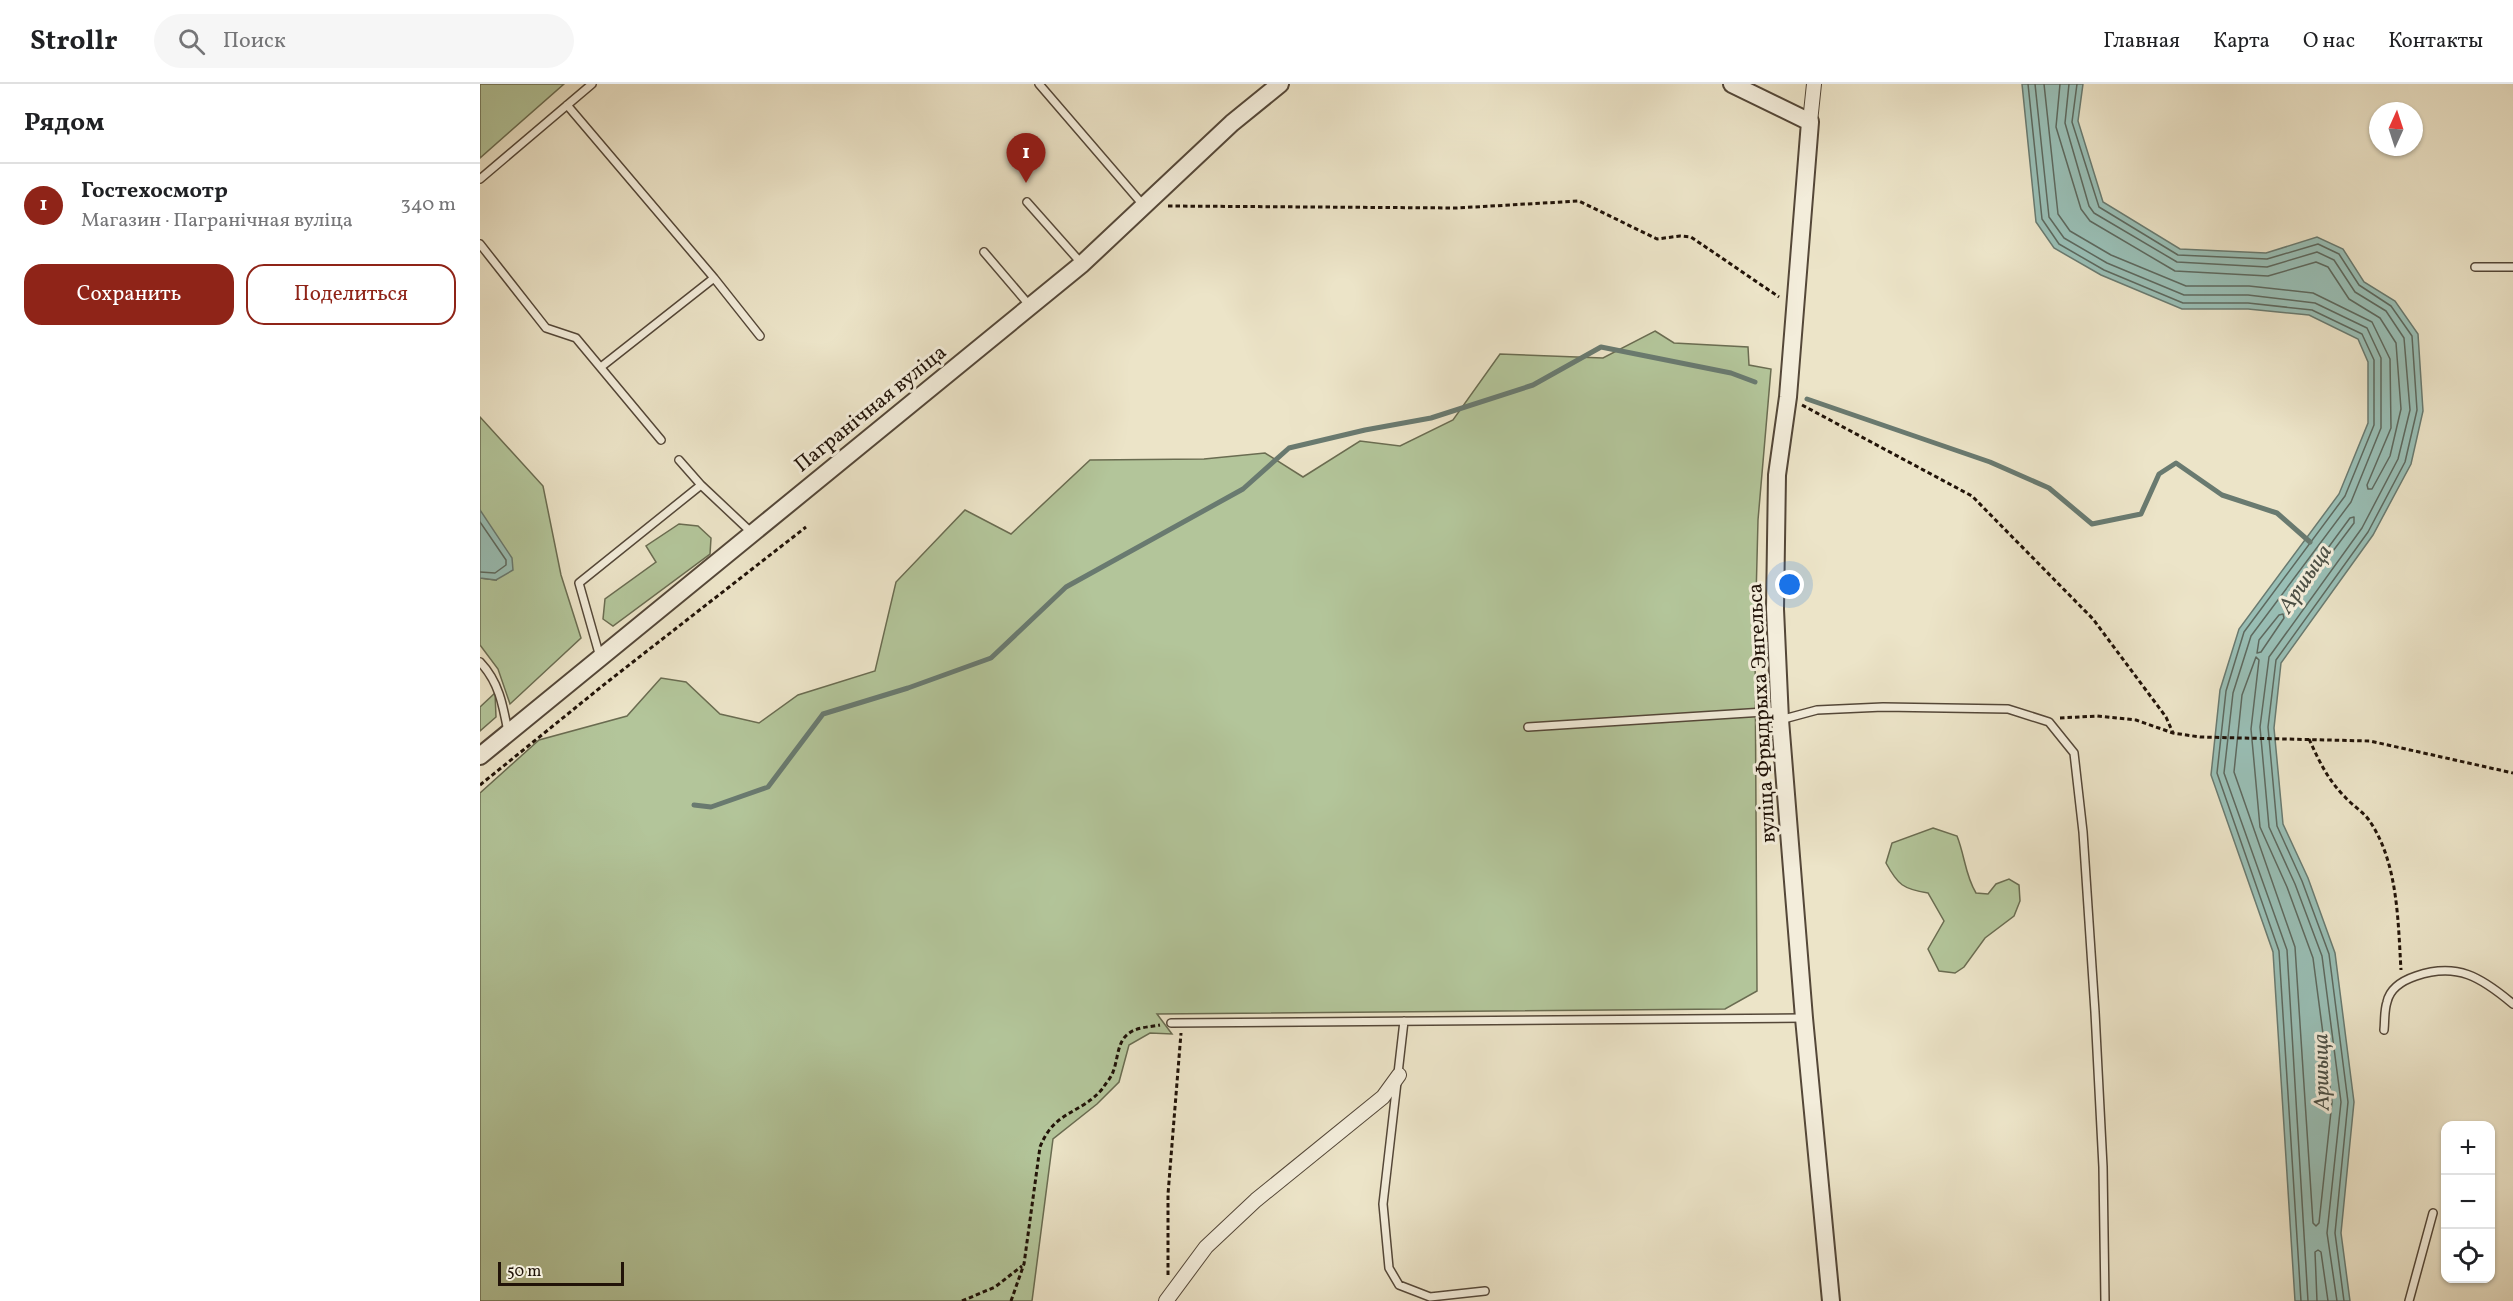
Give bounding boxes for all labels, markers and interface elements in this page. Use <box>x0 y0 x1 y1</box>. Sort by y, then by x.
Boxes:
search box <box>154 14 574 68</box>
text: Strollr <box>30 22 118 61</box>
icon: search <box>175 25 208 58</box>
text: Поиск <box>223 26 286 57</box>
text: Главная <box>2103 27 2180 56</box>
text: Карта <box>2213 27 2270 56</box>
text: О нас <box>2303 27 2355 56</box>
text: Контакты <box>2388 27 2483 56</box>
north arrow <box>2369 102 2423 156</box>
text: Рядом <box>24 105 104 141</box>
pin: 1 <box>1006 134 1046 183</box>
text: Гостехосмотр <box>81 176 228 207</box>
text: 1 <box>39 191 48 219</box>
text: 340 m <box>400 191 456 219</box>
text: Магазин · Пагранічная вуліца <box>81 207 353 235</box>
button: Сохранить <box>24 264 234 325</box>
button: Поделиться <box>246 264 456 325</box>
street label: Пагранічная вуліца <box>789 339 953 480</box>
water label: Аршыца <box>2271 539 2340 621</box>
your location <box>1775 570 1804 599</box>
street label: вуліца Фрыдрыха Энгельса <box>1741 582 1784 844</box>
water label: Аршыца <box>2306 1033 2339 1112</box>
map controls <box>2441 1121 2495 1283</box>
button: + <box>2441 1121 2495 1175</box>
button: − <box>2441 1175 2495 1229</box>
button: locate <box>2441 1229 2495 1283</box>
scale bar <box>498 1259 624 1286</box>
text: 50 m <box>507 1261 541 1283</box>

